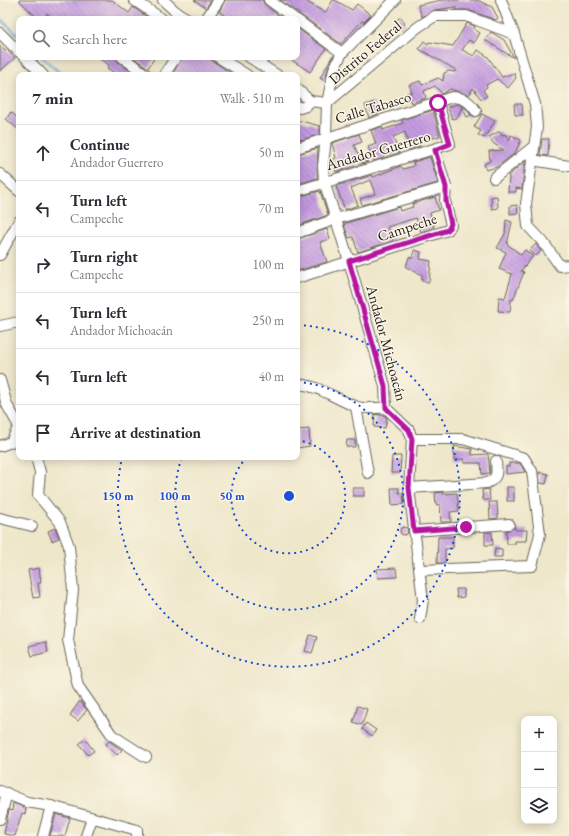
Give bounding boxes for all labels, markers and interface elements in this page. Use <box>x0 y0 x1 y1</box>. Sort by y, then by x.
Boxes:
search box <box>16 16 300 60</box>
street label: Distrito Federal <box>325 16 406 88</box>
icon: search <box>30 27 52 49</box>
text: Search here <box>62 29 127 48</box>
street label: Calle Tabasco <box>333 86 413 128</box>
text: 7 min <box>32 87 73 109</box>
text: Walk · 510 m <box>220 90 284 107</box>
route start <box>429 94 447 112</box>
street label: Andador Guerrero <box>323 126 432 174</box>
text: Continue <box>70 135 130 154</box>
icon: ahead <box>32 142 54 164</box>
text: 50 m <box>259 144 284 161</box>
text: Andador Guerrero <box>70 154 164 171</box>
text: Turn left <box>70 191 127 210</box>
icon: left <box>32 198 54 220</box>
text: 70 m <box>259 200 284 217</box>
street label: Campeche <box>375 208 439 246</box>
text: Campeche <box>70 210 123 227</box>
text: Turn right <box>70 247 138 266</box>
icon: right <box>32 254 54 276</box>
text: 100 m <box>253 256 284 273</box>
text: Campeche <box>70 266 123 283</box>
street label: Andador Michoacán <box>362 282 412 403</box>
text: Turn left <box>70 303 127 322</box>
icon: left <box>32 310 54 332</box>
text: 250 m <box>253 312 284 329</box>
text: Andador Michoacán <box>70 322 173 339</box>
icon: left <box>32 366 54 388</box>
text: Turn left <box>70 367 127 386</box>
text: 40 m <box>259 368 284 385</box>
icon: arrive <box>32 422 54 444</box>
text: Arrive at destination <box>70 423 201 442</box>
text: 150 m <box>102 488 134 504</box>
text: 100 m <box>159 488 191 504</box>
text: 50 m <box>219 488 245 504</box>
centre of rings <box>282 489 296 503</box>
route end <box>457 518 475 536</box>
map controls <box>521 716 557 824</box>
button: + <box>521 716 557 752</box>
button: − <box>521 752 557 788</box>
button: layers <box>521 788 557 824</box>

